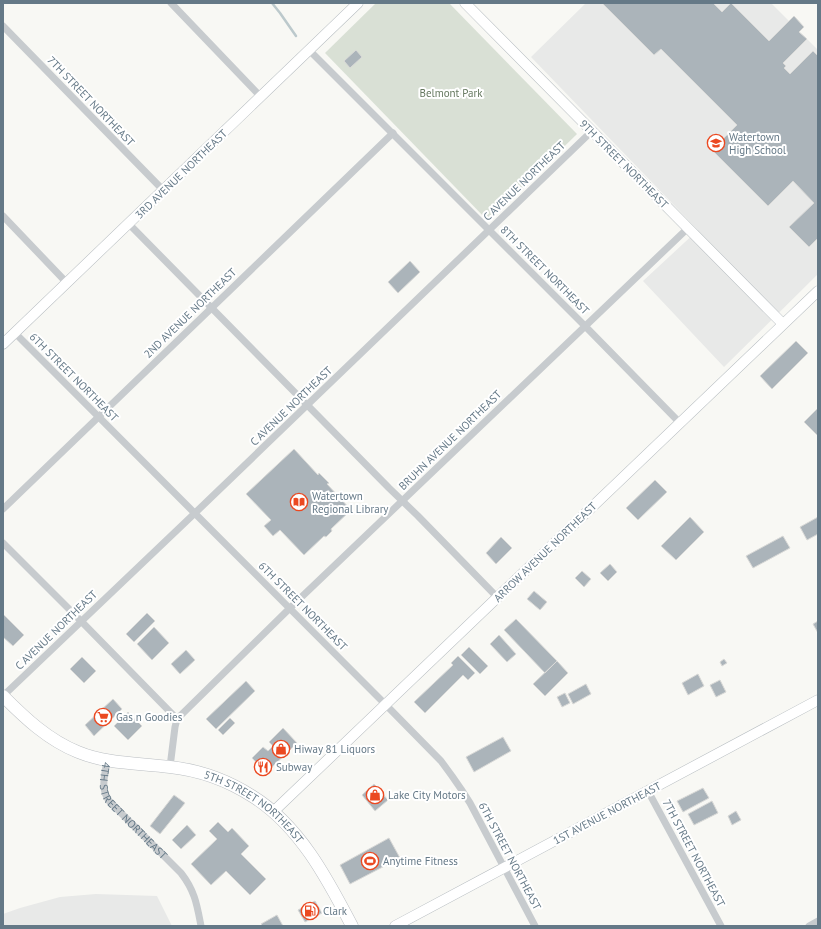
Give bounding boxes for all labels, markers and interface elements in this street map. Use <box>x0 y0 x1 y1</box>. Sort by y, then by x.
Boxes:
street label: 7TH STREET NORTHEAST <box>44 53 138 149</box>
park label: Belmont Park <box>420 86 483 100</box>
street label: 9TH STREET NORTHEAST <box>577 117 671 211</box>
street label: 3RD AVENUE NORTHEAST <box>132 126 230 222</box>
place label: Watertown High School <box>729 130 787 157</box>
school or university icon: Watertown High School <box>706 133 726 153</box>
street label: C AVENUE NORTHEAST <box>480 138 568 224</box>
street label: 8TH STREET NORTHEAST <box>498 223 592 317</box>
street label: 2ND AVENUE NORTHEAST <box>141 265 239 361</box>
street label: 6TH STREET NORTHEAST <box>27 330 121 424</box>
street label: C AVENUE NORTHEAST <box>247 363 335 449</box>
street label: BRUHN AVENUE NORTHEAST <box>396 387 504 493</box>
place label: Watertown Regional Library <box>312 489 389 516</box>
library icon: Watertown Regional Library <box>289 492 309 512</box>
street label: ARROW AVENUE NORTHEAST <box>491 499 599 605</box>
street label: 6TH STREET NORTHEAST <box>256 559 350 653</box>
street label: C AVENUE NORTHEAST <box>12 587 100 673</box>
supermarket icon: Gas n Goodies <box>93 707 113 727</box>
place label: Gas n Goodies <box>116 710 183 724</box>
shop icon: Hiway 81 Liquors <box>271 739 291 759</box>
place label: Hiway 81 Liquors <box>294 742 376 756</box>
restaurant icon: Subway <box>253 757 273 777</box>
place label: Subway <box>276 760 313 774</box>
street label: 4TH STREET NORTHEAST <box>97 761 170 862</box>
street label: 5TH STREET NORTHEAST <box>202 767 307 846</box>
street label: 1ST AVENUE NORTHEAST <box>551 779 663 847</box>
shop icon: Lake City Motors <box>365 785 385 805</box>
place label: Lake City Motors <box>388 788 466 802</box>
street label: 7TH STREET NORTHEAST <box>660 797 728 909</box>
street label: 6TH STREET NORTHEAST <box>476 800 544 912</box>
sports icon: Anytime Fitness <box>360 851 380 871</box>
place label: Anytime Fitness <box>383 854 458 868</box>
fuel station icon: Clark <box>300 901 320 921</box>
place label: Clark <box>323 904 348 918</box>

